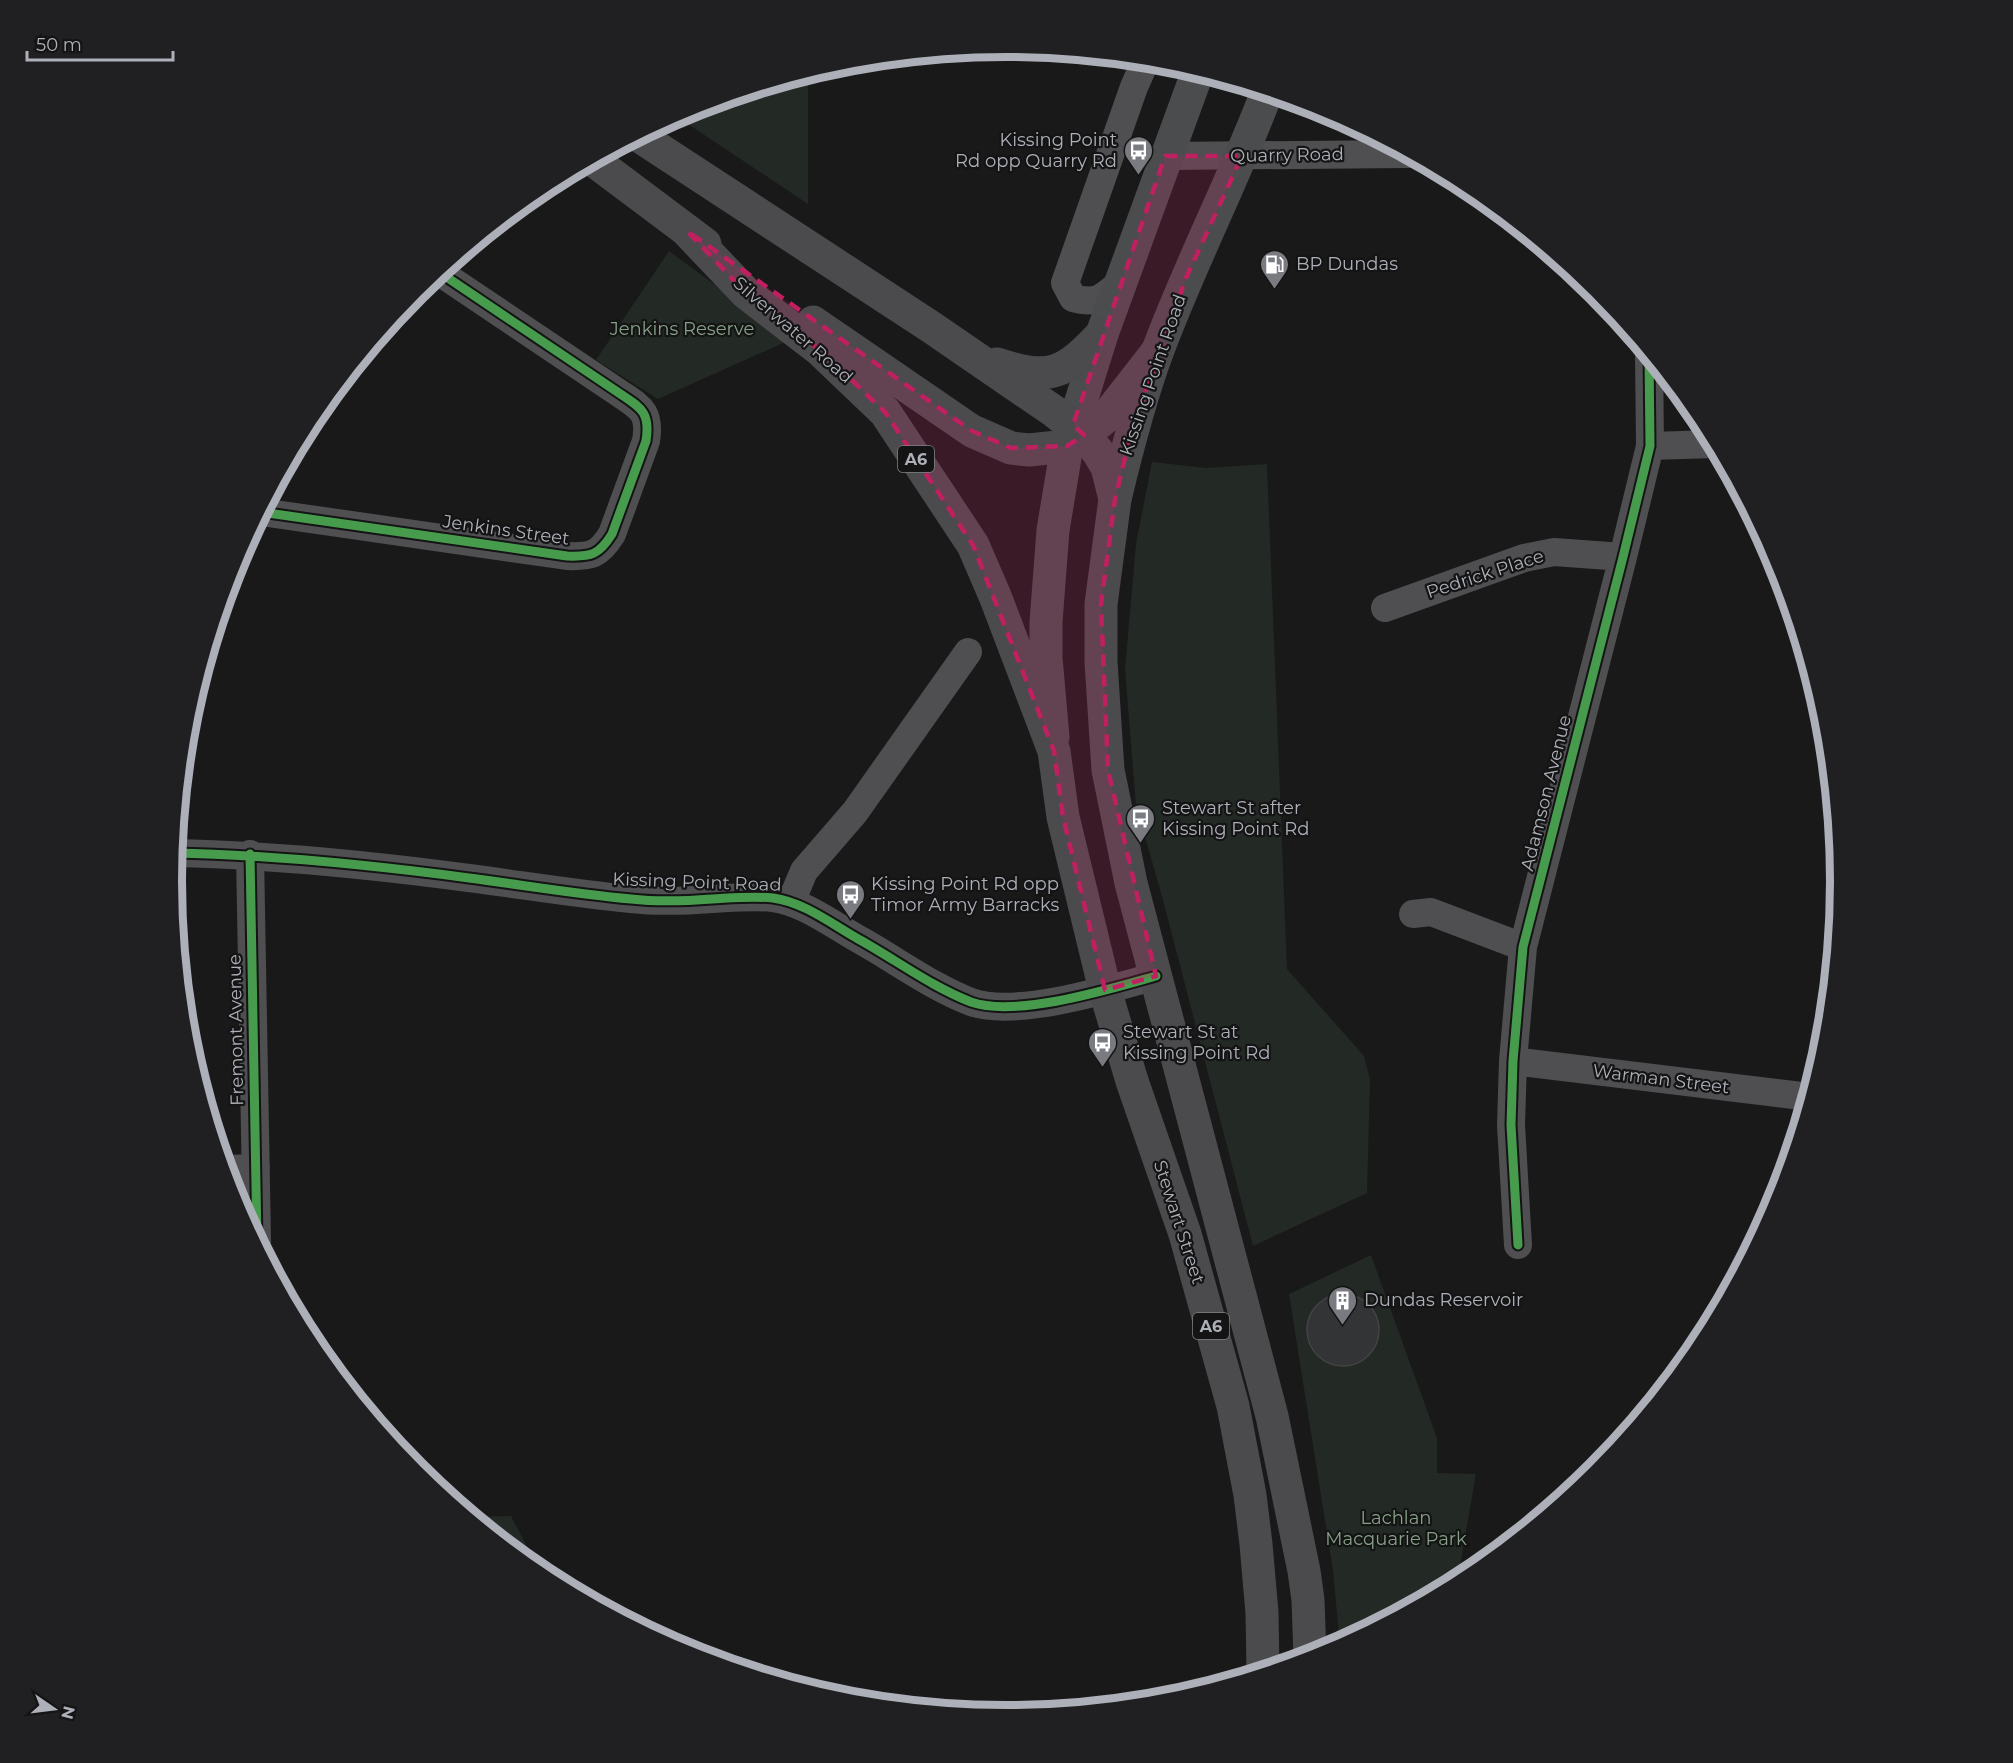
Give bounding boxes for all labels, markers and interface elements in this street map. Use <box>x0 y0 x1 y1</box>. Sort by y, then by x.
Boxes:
scale bar <box>27 24 172 62</box>
text: 50 m <box>36 34 82 56</box>
place label: Kissing Point Rd opp Quarry Rd <box>955 129 1117 172</box>
bus stop icon: Kissing Point Rd opp Quarry Rd <box>1122 134 1154 176</box>
street label: Quarry Road <box>1230 143 1344 167</box>
fuel station icon: BP Dundas <box>1259 248 1291 290</box>
place label: BP Dundas <box>1296 253 1398 275</box>
street label: Silverwater Road <box>729 272 857 388</box>
street label: Kissing Point Road <box>1115 291 1191 459</box>
park label: Jenkins Reserve <box>609 318 754 340</box>
road number: A6 <box>898 446 934 472</box>
street label: Jenkins Street <box>440 510 571 550</box>
street label: Pedrick Place <box>1423 545 1547 603</box>
street label: Adamson Avenue <box>1516 713 1576 873</box>
place label: Stewart St after Kissing Point Rd <box>1162 797 1310 840</box>
bus stop icon: Stewart St after Kissing Point Rd <box>1125 802 1157 844</box>
street label: Kissing Point Road <box>612 868 782 896</box>
place label: Kissing Point Rd opp Timor Army Barracks <box>871 873 1060 916</box>
bus stop icon: Kissing Point Rd opp Timor Army Barracks <box>834 878 866 920</box>
street label: Fremont Avenue <box>224 954 248 1106</box>
place label: Stewart St at Kissing Point Rd <box>1123 1021 1271 1064</box>
bus stop icon: Stewart St at Kissing Point Rd <box>1086 1026 1118 1068</box>
street label: Warman Street <box>1591 1060 1731 1098</box>
street label: Stewart Street <box>1149 1157 1209 1287</box>
building icon: Dundas Reservoir <box>1327 1284 1359 1326</box>
place label: Dundas Reservoir <box>1364 1289 1523 1311</box>
road number: A6 <box>1193 1313 1229 1339</box>
park label: Lachlan Macquarie Park <box>1325 1507 1467 1550</box>
north arrow <box>24 1679 84 1739</box>
text: N <box>57 1704 79 1721</box>

